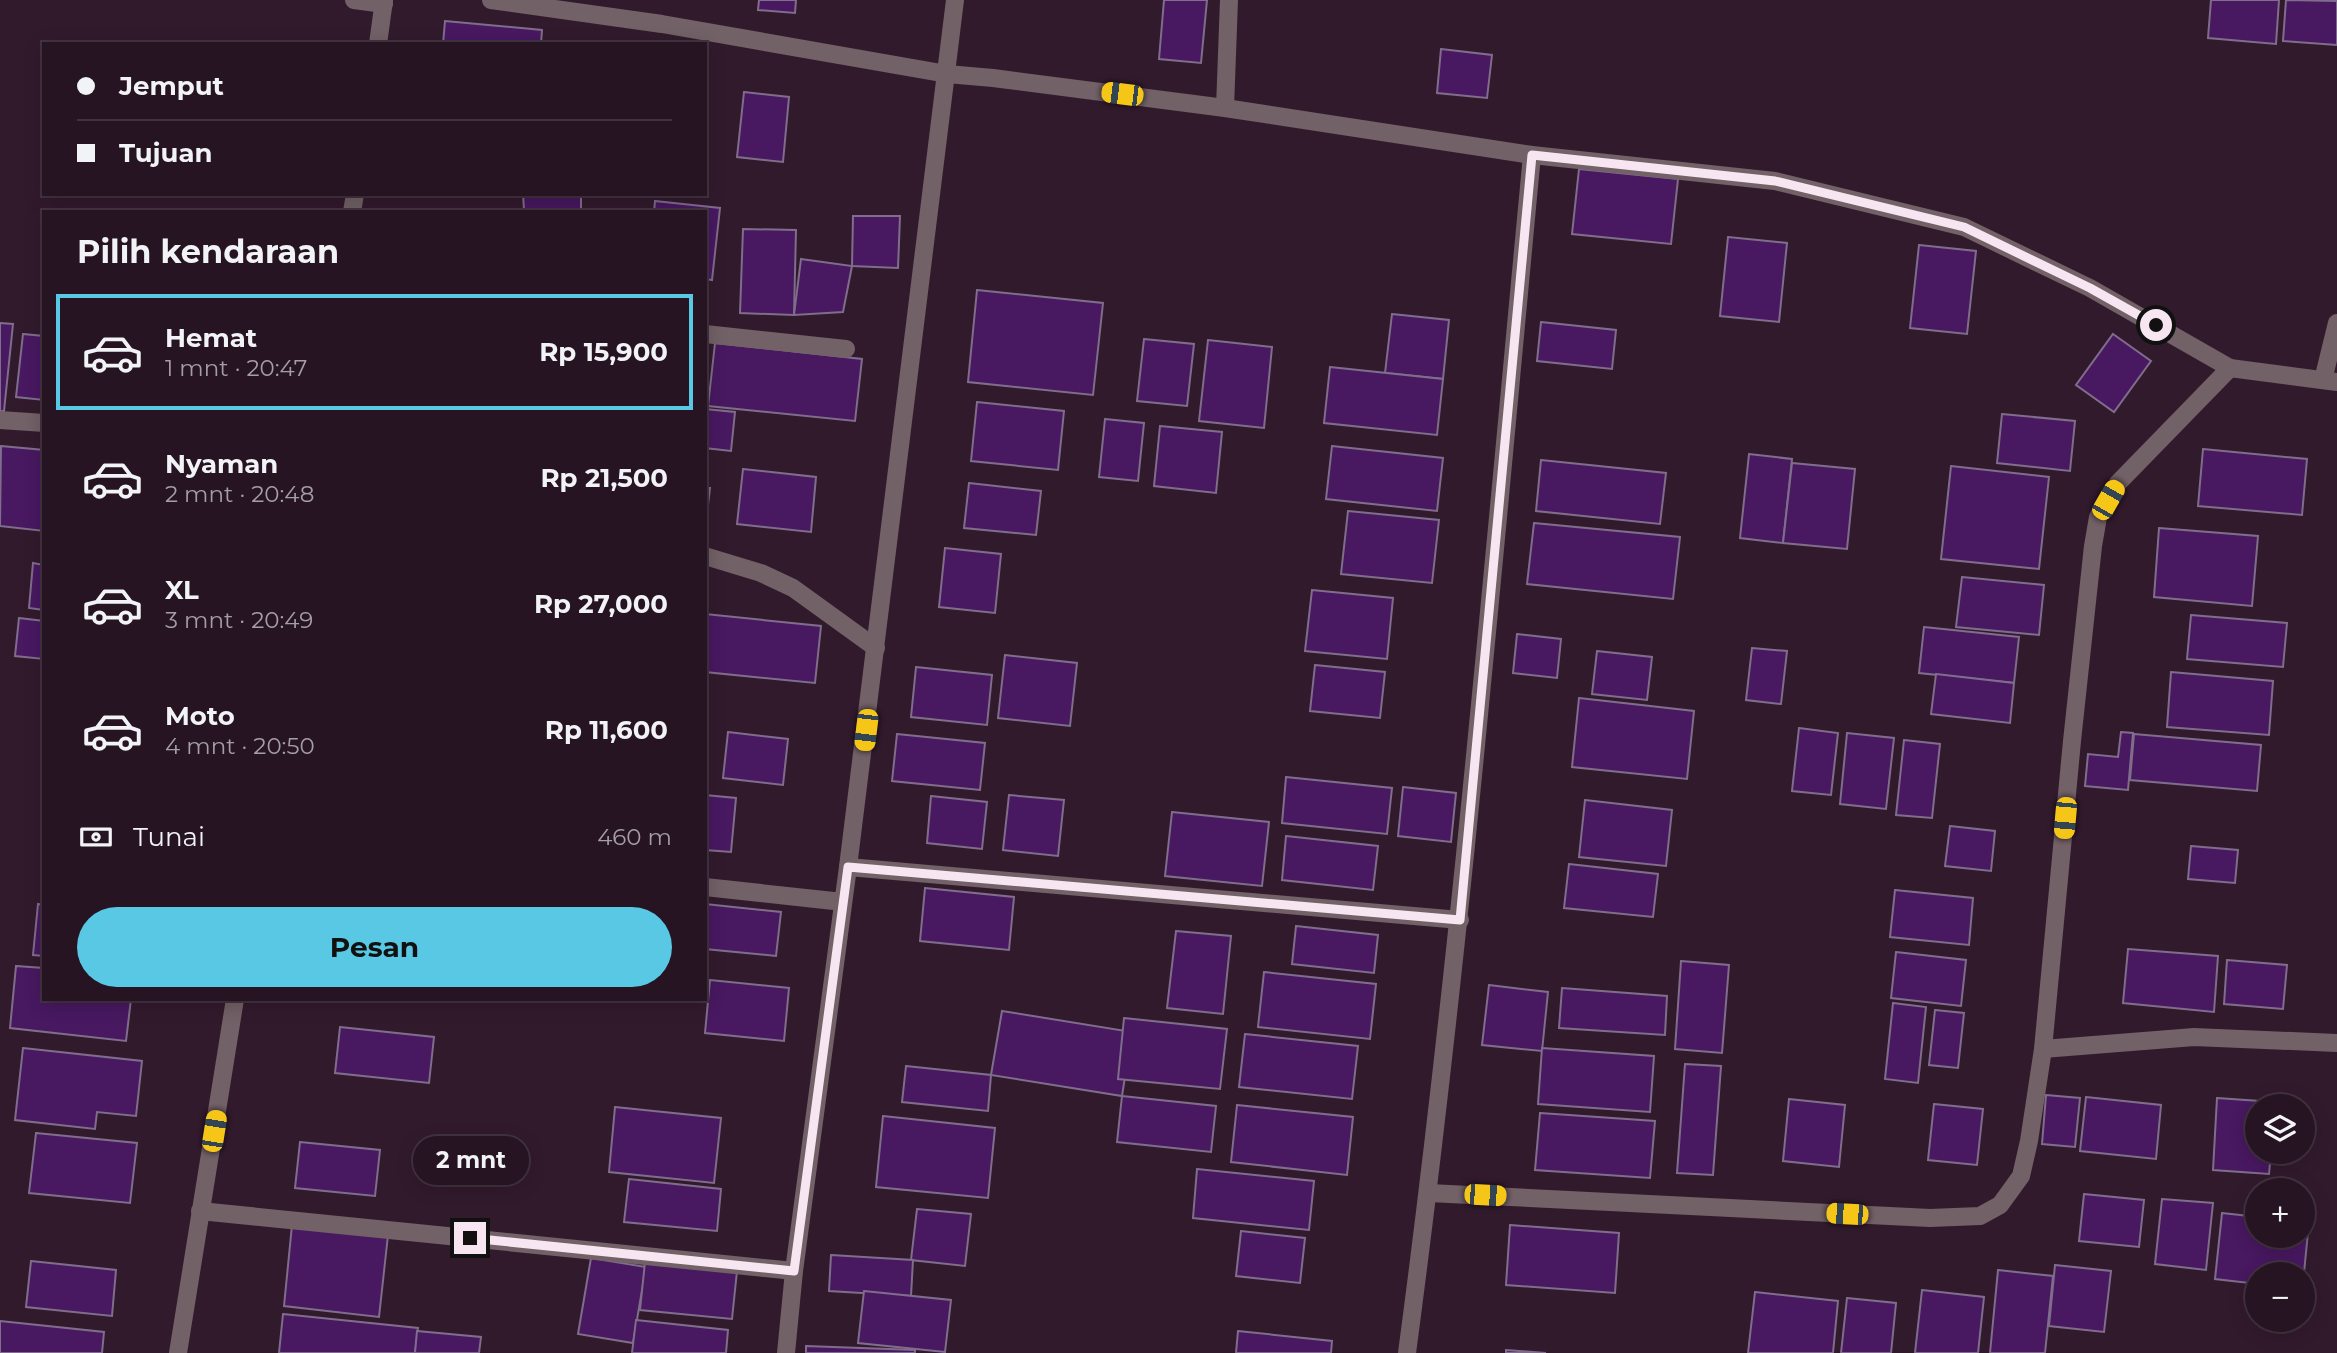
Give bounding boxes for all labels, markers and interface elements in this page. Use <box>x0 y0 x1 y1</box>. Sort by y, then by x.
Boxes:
text: Jemput <box>119 70 224 102</box>
car <box>1100 81 1145 107</box>
text: Tujuan <box>119 137 212 169</box>
text: Pilih kendaraan <box>77 232 339 271</box>
route start <box>2140 309 2172 341</box>
icon: car <box>81 321 144 384</box>
text: Hemat <box>165 322 257 354</box>
text: Rp 15,900 <box>539 336 668 368</box>
text: 1 mnt · 20:47 <box>165 354 307 382</box>
icon: car <box>81 447 144 510</box>
text: Nyaman <box>165 448 278 480</box>
text: Rp 21,500 <box>540 462 668 494</box>
car <box>2089 477 2128 523</box>
text: 2 mnt · 20:48 <box>165 480 314 508</box>
icon: car <box>81 573 144 636</box>
text: XL <box>165 574 199 606</box>
text: Rp 27,000 <box>534 588 668 620</box>
text: 3 mnt · 20:49 <box>165 606 313 634</box>
icon: car <box>81 699 144 762</box>
text: Moto <box>165 700 235 732</box>
car <box>854 708 879 752</box>
text: Rp 11,600 <box>545 714 668 746</box>
text: 4 mnt · 20:50 <box>165 732 315 760</box>
car <box>2053 796 2078 840</box>
icon: cash <box>77 818 115 856</box>
text: Tunai <box>133 821 205 853</box>
text: 460 m <box>597 823 672 851</box>
button: Pesan <box>77 907 672 987</box>
map controls <box>2245 1094 2315 1332</box>
button: layers <box>2245 1094 2315 1164</box>
car <box>201 1109 228 1153</box>
callout: 2 mnt <box>412 1136 528 1186</box>
text: 2 mnt <box>436 1146 506 1174</box>
button: + <box>2245 1178 2315 1248</box>
car <box>1464 1183 1507 1207</box>
car <box>1826 1202 1869 1226</box>
route end <box>454 1222 486 1254</box>
button: − <box>2245 1262 2315 1332</box>

